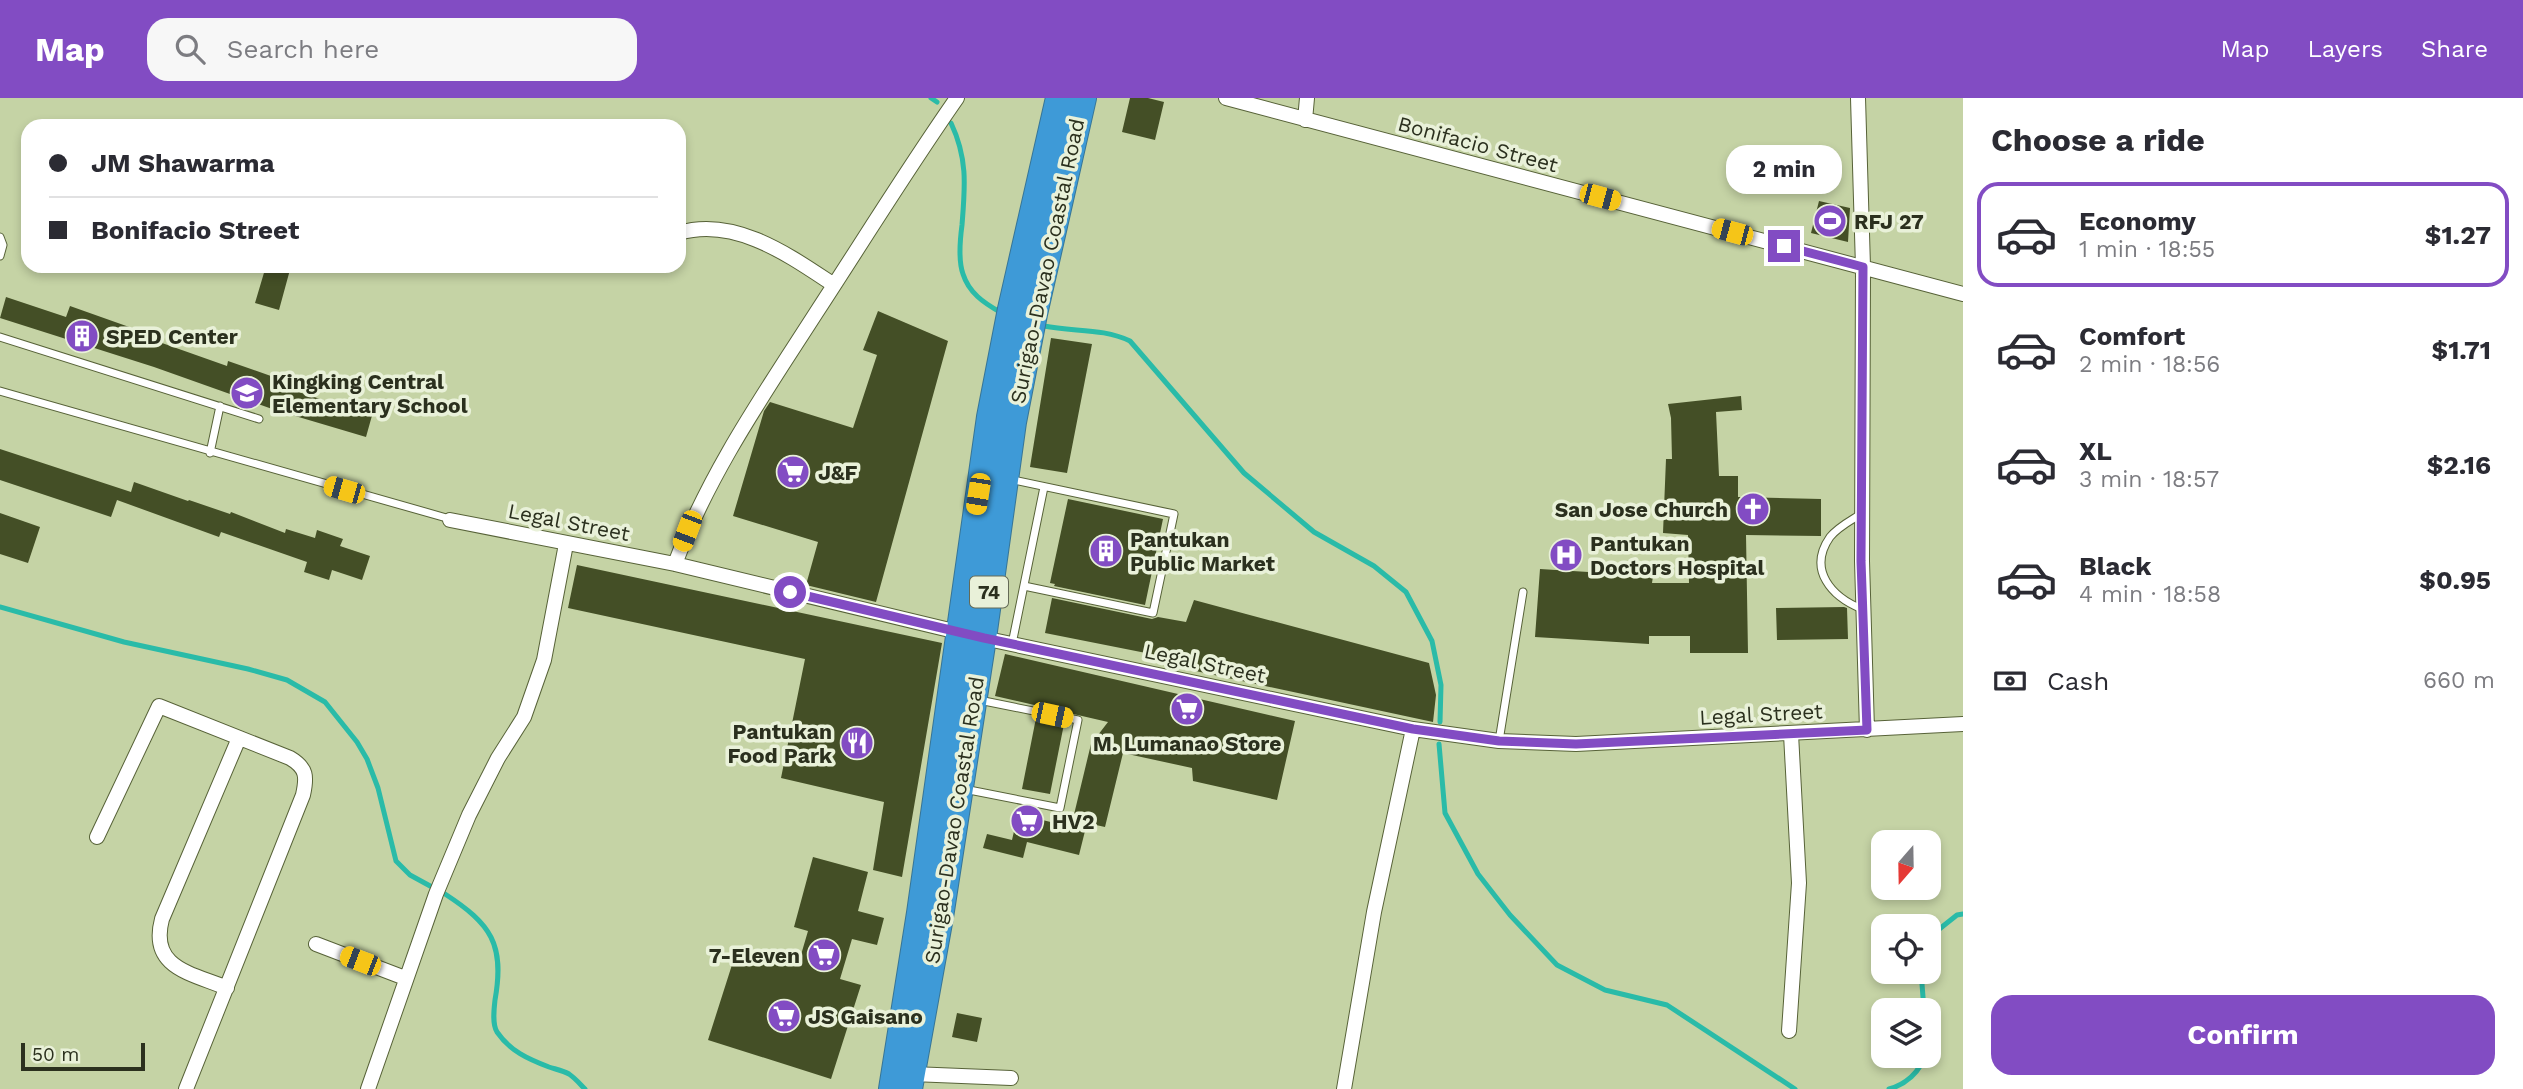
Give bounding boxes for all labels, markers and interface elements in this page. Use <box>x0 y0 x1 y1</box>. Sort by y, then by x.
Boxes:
search box <box>147 18 637 81</box>
text: Map <box>35 30 105 69</box>
icon: search <box>171 30 209 68</box>
text: Search here <box>227 34 379 64</box>
text: Map <box>2221 35 2269 63</box>
text: Layers <box>2307 35 2383 63</box>
text: Share <box>2421 35 2488 63</box>
street label: Bonifacio Street <box>1395 111 1561 177</box>
street label: Surigao-Davao Coastal Road <box>1005 116 1089 406</box>
text: Choose a ride <box>1991 121 2205 159</box>
callout: 2 min <box>1726 144 1842 194</box>
text: JM Shawarma <box>91 148 275 178</box>
text: 2 min <box>1753 156 1815 183</box>
car <box>1577 181 1624 213</box>
sports icon: RFJ 27 <box>1811 202 1849 240</box>
icon: car <box>1995 203 2058 266</box>
text: Economy <box>2079 206 2196 236</box>
place label: RFJ 27 <box>1854 209 1924 234</box>
text: Bonifacio Street <box>91 215 299 245</box>
car <box>1709 216 1756 248</box>
text: $1.27 <box>2425 220 2491 250</box>
route end <box>1768 230 1800 262</box>
text: 1 min · 18:55 <box>2079 236 2215 263</box>
building icon: SPED Center <box>63 317 101 355</box>
icon: car <box>1995 318 2058 381</box>
text: Comfort <box>2079 321 2185 351</box>
place label: SPED Center <box>106 324 238 349</box>
text: $1.71 <box>2432 335 2491 365</box>
text: 2 min · 18:56 <box>2079 351 2220 378</box>
place label: Kingking Central Elementary School <box>272 369 468 418</box>
school or university icon: Kingking Central Elementary School <box>228 374 266 412</box>
icon: car <box>1995 433 2058 496</box>
text: XL <box>2079 436 2112 466</box>
text: $2.16 <box>2427 450 2491 480</box>
supermarket icon: J&F <box>774 453 812 491</box>
place label: J&F <box>818 460 858 485</box>
text: 3 min · 18:57 <box>2079 466 2219 493</box>
car <box>965 472 992 516</box>
car <box>321 474 368 506</box>
church icon: San Jose Church <box>1734 490 1772 528</box>
place label: San Jose Church <box>1555 497 1728 522</box>
street label: Legal Street <box>506 498 632 546</box>
car <box>670 508 705 554</box>
place label: Pantukan Public Market <box>1130 527 1275 576</box>
place label: Pantukan Doctors Hospital <box>1590 531 1764 580</box>
building icon: Pantukan Public Market <box>1087 532 1125 570</box>
hospital icon: Pantukan Doctors Hospital <box>1547 536 1585 574</box>
icon: car <box>1995 548 2058 611</box>
text: Black <box>2079 551 2151 581</box>
text: $0.95 <box>2419 565 2491 595</box>
route start <box>774 576 806 608</box>
road number: 74 <box>970 576 1008 607</box>
text: 4 min · 18:58 <box>2079 581 2221 608</box>
street label: Legal Street <box>1142 638 1268 688</box>
icon: cash <box>1991 662 2029 700</box>
text: Cash <box>2047 666 2109 696</box>
text: 660 m <box>2423 667 2495 694</box>
street label: Surigao-Davao Coastal Road <box>919 675 989 965</box>
supermarket icon: M. Lumanao Store <box>1168 690 1206 728</box>
street label: Legal Street <box>1699 698 1824 730</box>
car <box>1030 700 1075 730</box>
place label: Pantukan Food Park <box>728 719 833 768</box>
restaurant icon: Pantukan Food Park <box>838 724 876 762</box>
place label: M. Lumanao Store <box>1093 731 1281 756</box>
supermarket icon: HV2 <box>1008 802 1046 840</box>
place label: HV2 <box>1052 809 1094 834</box>
north arrow <box>1871 830 1941 900</box>
map controls <box>1871 830 1941 1068</box>
button: locate <box>1871 914 1941 984</box>
supermarket icon: 7-Eleven <box>805 936 843 974</box>
place label: 7-Eleven <box>709 943 800 968</box>
car <box>337 944 384 978</box>
button: Confirm <box>1991 995 2495 1075</box>
supermarket icon: JS Gaisano <box>765 997 803 1035</box>
button: layers <box>1871 998 1941 1068</box>
place label: JS Gaisano <box>808 1004 923 1029</box>
scale bar <box>21 1040 145 1072</box>
text: 50 m <box>32 1043 79 1066</box>

